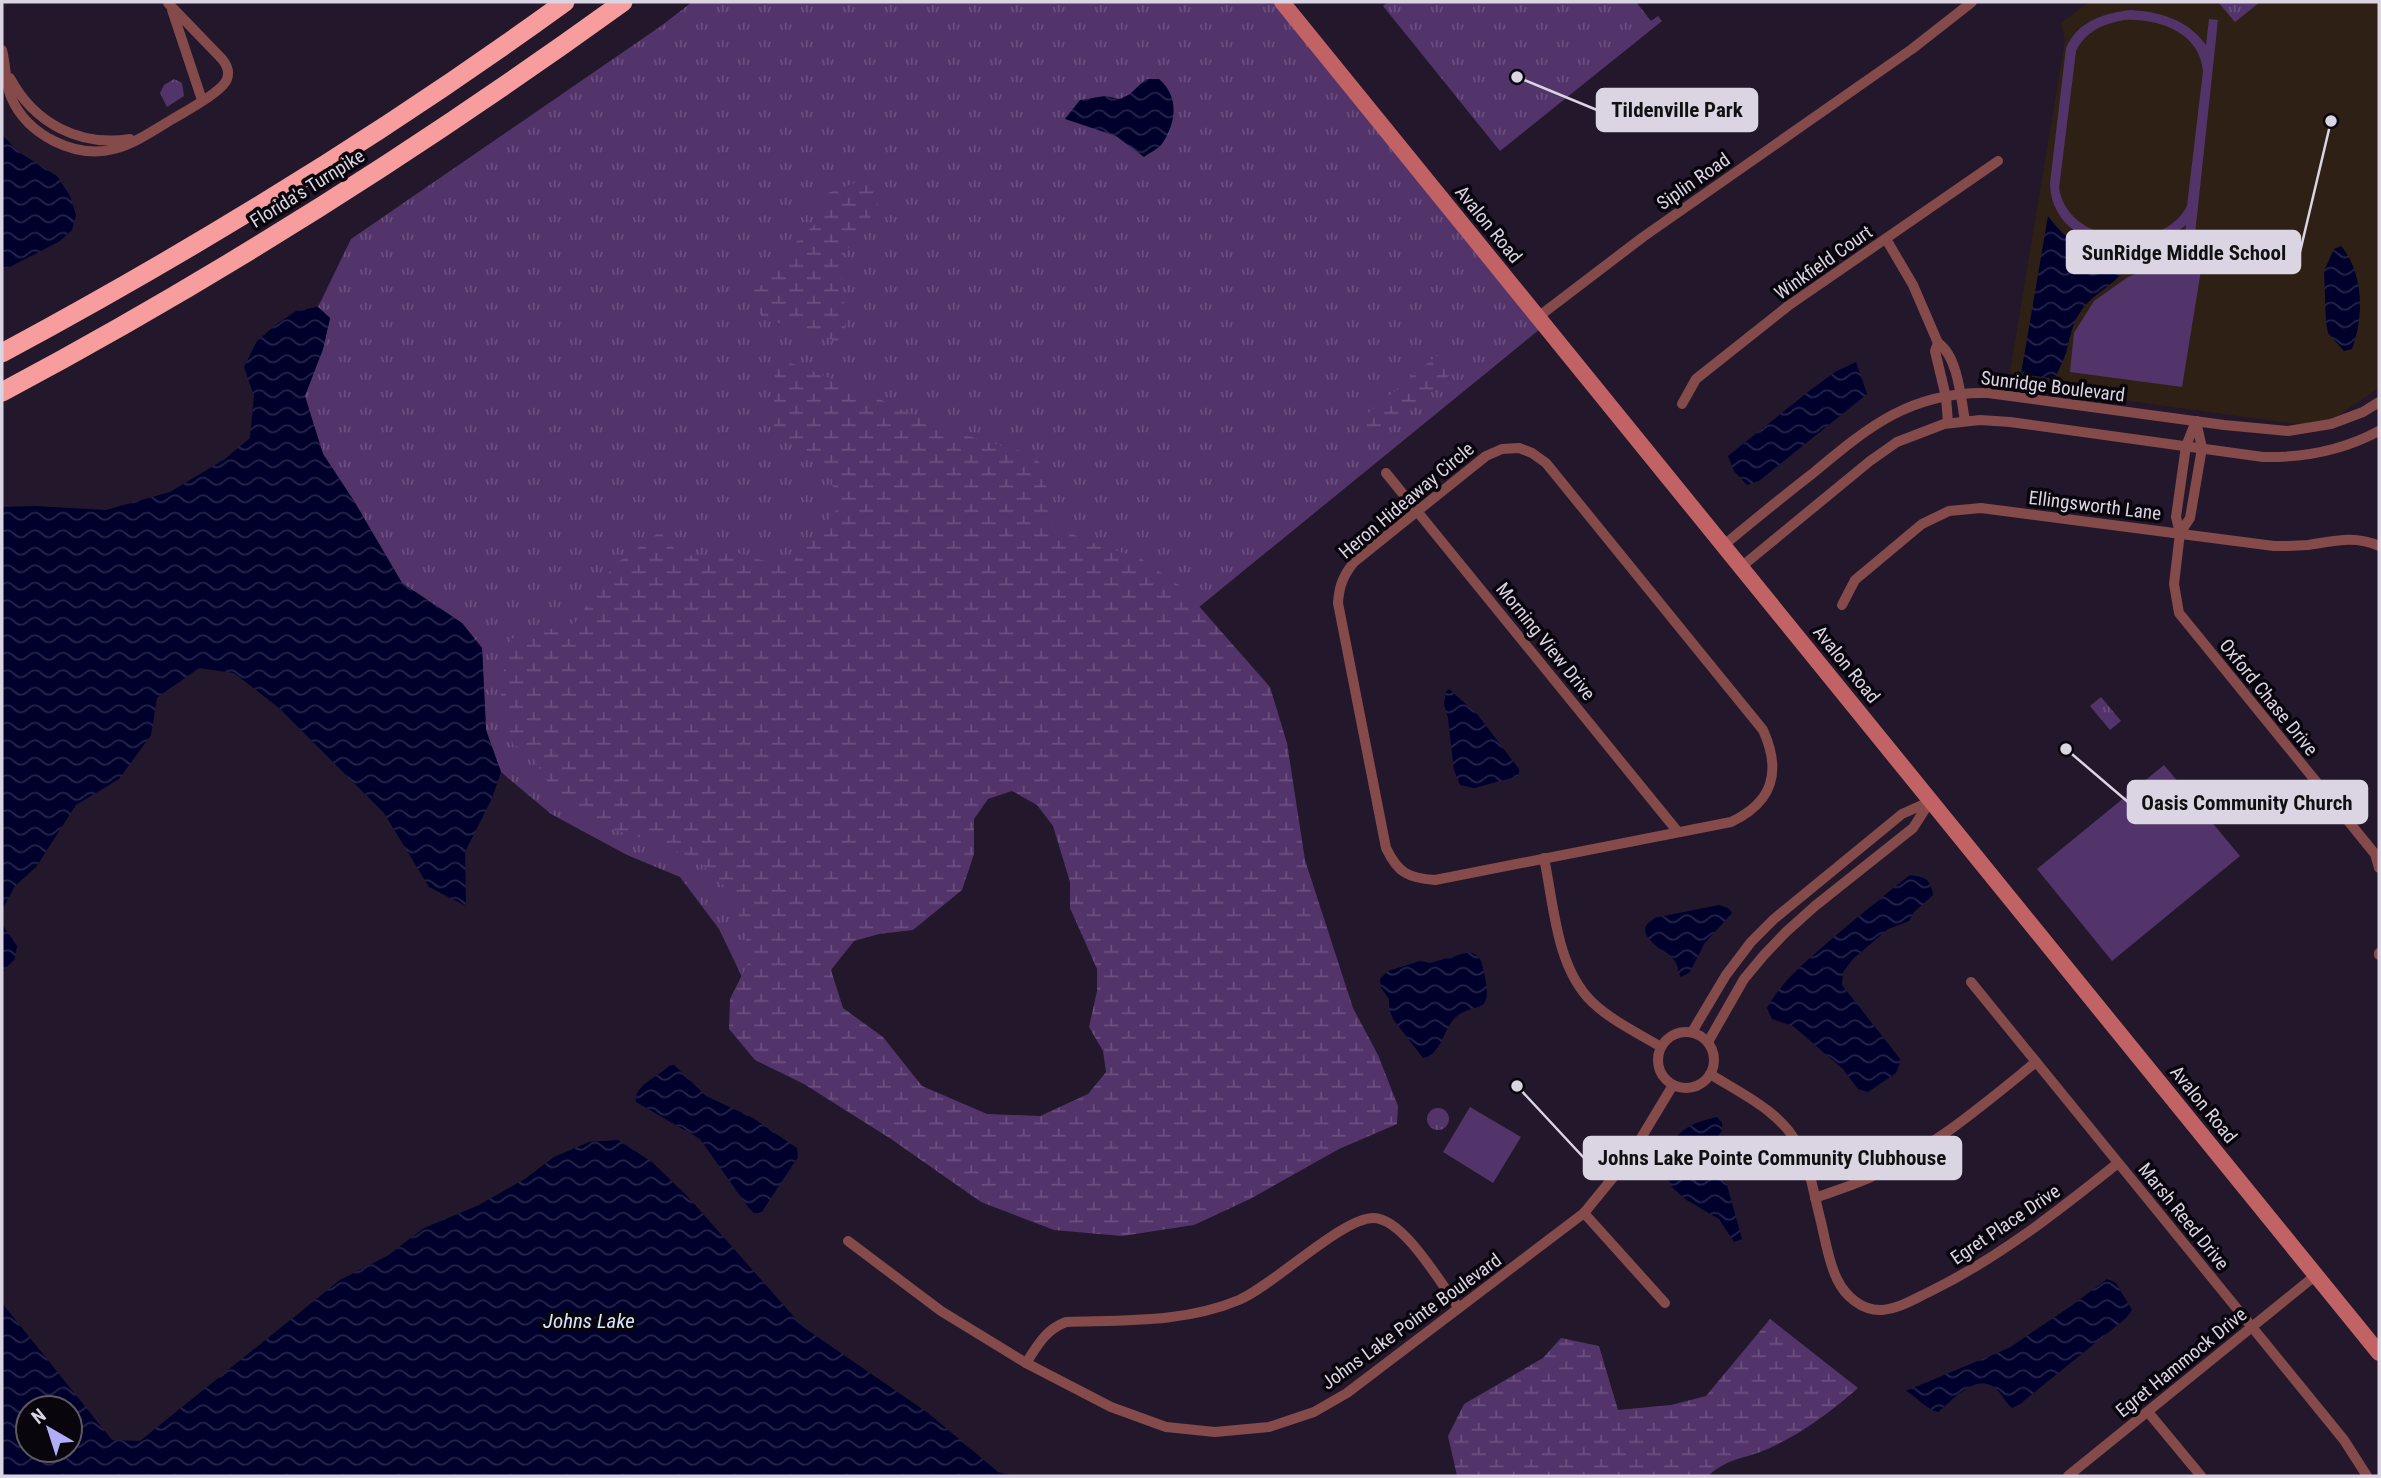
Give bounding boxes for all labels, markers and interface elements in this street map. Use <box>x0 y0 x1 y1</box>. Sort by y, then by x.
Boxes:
callout: Tildenville Park <box>1597 89 1757 131</box>
text: Tildenville Park <box>1611 98 1744 122</box>
street label: Florida's Turnpike <box>246 144 369 233</box>
street label: Siplin Road <box>1652 148 1734 215</box>
street label: Avalon Road <box>1450 181 1527 268</box>
street label: Winkfield Court <box>1770 220 1877 305</box>
callout: SunRidge Middle School <box>2067 231 2300 273</box>
text: SunRidge Middle School <box>2082 241 2286 265</box>
street label: Sunridge Boulevard <box>1980 366 2126 407</box>
street label: Heron Hideaway Circle <box>1334 437 1479 564</box>
street label: Ellingsworth Lane <box>2027 486 2163 525</box>
street label: Morning View Drive <box>1491 578 1600 705</box>
street label: Avalon Road <box>1808 621 1885 708</box>
street label: Oxford Chase Drive <box>2214 634 2323 760</box>
callout: Oasis Community Church <box>2128 781 2367 823</box>
text: Oasis Community Church <box>2141 791 2353 815</box>
street label: Avalon Road <box>2165 1061 2242 1148</box>
callout: Johns Lake Pointe Community Clubhouse <box>1584 1137 1961 1179</box>
text: Johns Lake Pointe Community Clubhouse <box>1598 1146 1946 1170</box>
street label: Marsh Reed Drive <box>2133 1158 2234 1275</box>
street label: Egret Place Drive <box>1946 1179 2064 1269</box>
street label: Johns Lake Pointe Boulevard <box>1317 1248 1506 1394</box>
street label: Egret Hammock Drive <box>2111 1302 2251 1422</box>
water label: Johns Lake <box>543 1309 635 1333</box>
north arrow <box>14 1394 84 1464</box>
text: N <box>27 1404 50 1429</box>

